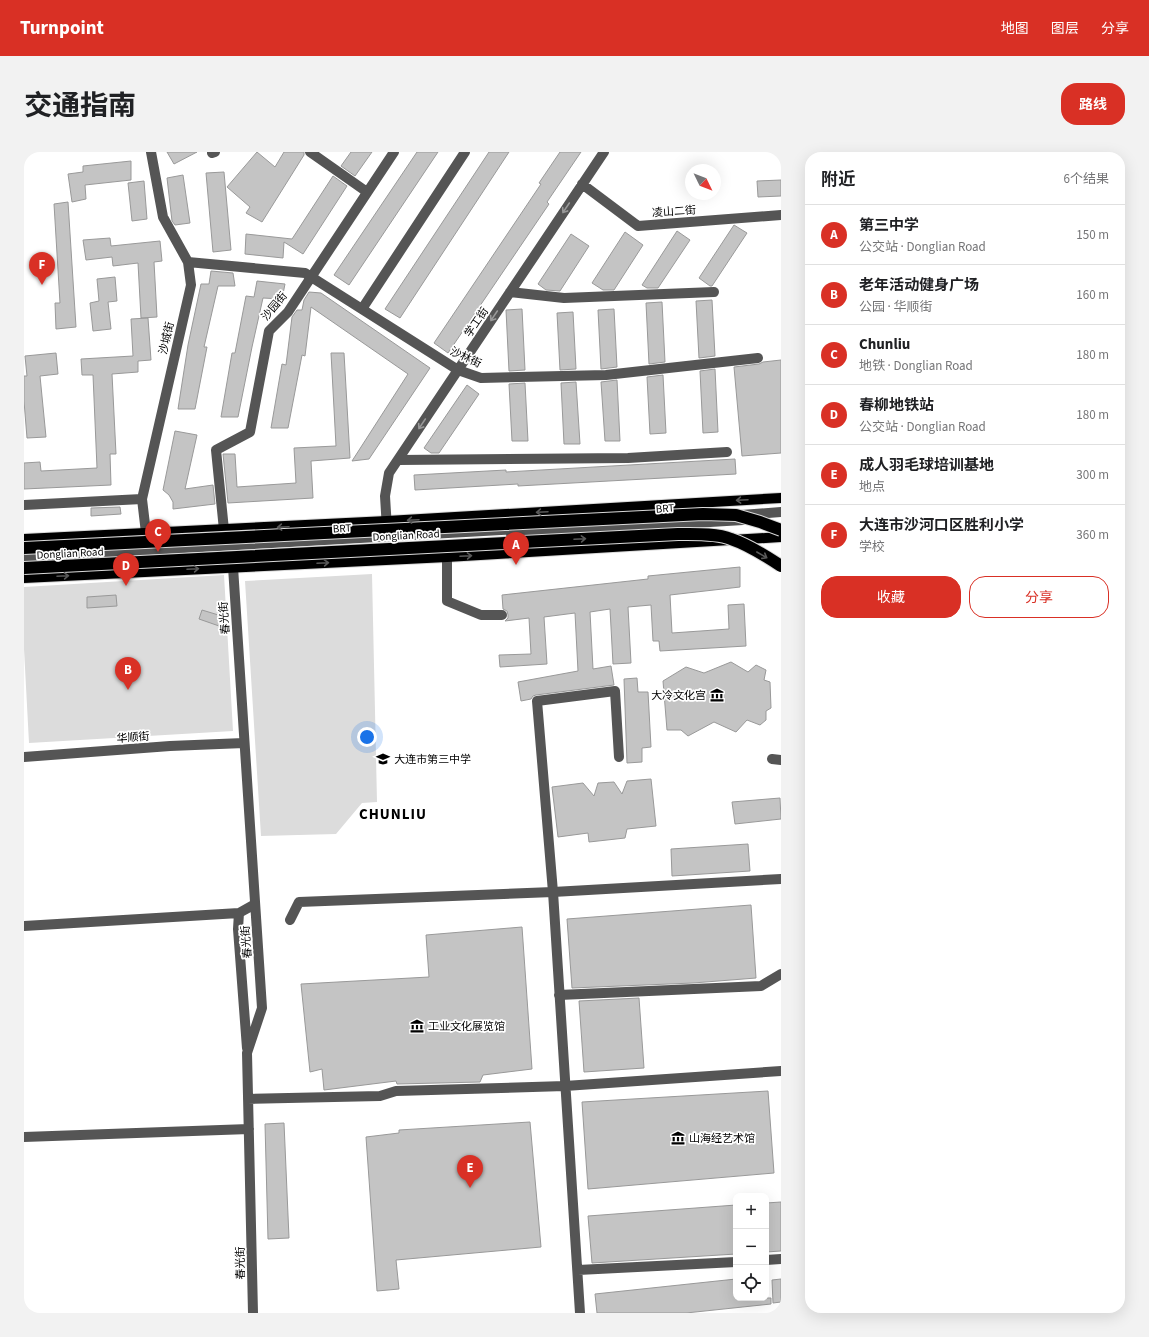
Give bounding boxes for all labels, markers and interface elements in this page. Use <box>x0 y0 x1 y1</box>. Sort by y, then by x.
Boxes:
text: Turnpoint <box>20 15 104 42</box>
text: 地图 <box>1001 19 1029 39</box>
text: 图层 <box>1051 19 1079 39</box>
text: 分享 <box>1101 19 1129 39</box>
button: 路线 <box>1061 83 1125 125</box>
text: 交通指南 <box>24 86 136 126</box>
north arrow <box>685 164 721 200</box>
text: 附近 <box>821 168 855 192</box>
text: 6个结果 <box>1064 170 1109 188</box>
one-way arrow <box>562 202 570 214</box>
street label: 凌山二街 <box>652 202 697 221</box>
text: 第三中学 <box>859 215 919 236</box>
text: A <box>830 226 838 244</box>
text: 150 m <box>1076 226 1109 244</box>
text: 公交站 · Donglian Road <box>859 238 986 256</box>
pin: F <box>29 252 55 285</box>
text: 老年活动健身广场 <box>859 275 979 296</box>
text: B <box>830 286 838 304</box>
text: 160 m <box>1076 286 1109 304</box>
street label: 沙园街 <box>258 289 291 324</box>
text: 公园 · 华顺街 <box>859 298 932 316</box>
street label: 学工街 <box>461 304 492 340</box>
one-way arrow <box>490 310 498 321</box>
street label: 沙城街 <box>155 320 178 356</box>
text: Chunliu <box>859 334 910 355</box>
street label: 沙林街 <box>448 344 484 371</box>
text: C <box>830 346 838 364</box>
text: 180 m <box>1076 346 1109 364</box>
text: 地铁 · Donglian Road <box>859 357 973 375</box>
text: 春柳地铁站 <box>859 395 934 416</box>
text: D <box>830 406 838 424</box>
text: 180 m <box>1076 406 1109 424</box>
one-way arrow <box>418 418 426 429</box>
text: 公交站 · Donglian Road <box>859 418 986 436</box>
text: 成人羽毛球培训基地 <box>859 455 994 476</box>
text: E <box>830 466 838 484</box>
text: 300 m <box>1076 466 1109 484</box>
text: 地点 <box>859 478 885 496</box>
one-way arrow <box>736 497 749 504</box>
street label: BRT <box>655 500 675 517</box>
one-way arrow <box>536 508 549 516</box>
text: 大连市沙河口区胜利小学 <box>859 515 1024 536</box>
one-way arrow <box>407 516 420 523</box>
pin: C <box>145 519 171 552</box>
street label: BRT <box>332 521 352 536</box>
one-way arrow <box>277 523 290 530</box>
street label: Donglian Road <box>372 526 440 545</box>
text: F <box>831 526 837 544</box>
text: 360 m <box>1076 526 1109 544</box>
pin: A <box>503 532 529 565</box>
one-way arrow <box>573 535 586 542</box>
text: 学校 <box>859 538 885 556</box>
street label: Donglian Road <box>36 544 104 563</box>
one-way arrow <box>756 551 768 559</box>
one-way arrow <box>459 552 472 559</box>
pin: D <box>113 553 139 586</box>
one-way arrow <box>316 559 329 567</box>
one-way arrow <box>186 566 199 573</box>
one-way arrow <box>56 572 69 580</box>
button: 收藏 <box>821 576 961 618</box>
button: 分享 <box>969 576 1109 618</box>
street label: 春光街 <box>216 601 233 635</box>
pin: B <box>115 657 141 690</box>
museum icon: 大冷文化宫 <box>709 687 725 703</box>
place label: 大冷文化宫 <box>651 688 706 703</box>
your location <box>357 727 377 747</box>
street label: 华顺街 <box>116 729 150 746</box>
school or university icon: 大连市第三中学 <box>375 751 391 767</box>
place label: 大连市第三中学 <box>394 752 471 767</box>
district label: CHUNLIU <box>359 804 427 825</box>
street label: 春光街 <box>238 925 255 959</box>
museum icon: 工业文化展览馆 <box>409 1018 425 1034</box>
place label: 工业文化展览馆 <box>428 1019 505 1034</box>
museum icon: 山海经艺术馆 <box>670 1130 686 1146</box>
place label: 山海经艺术馆 <box>689 1131 755 1146</box>
pin: E <box>457 1155 483 1188</box>
map controls <box>733 1193 769 1301</box>
button: + <box>733 1193 769 1229</box>
button: − <box>733 1229 769 1265</box>
street label: 春光街 <box>233 1246 248 1280</box>
button: locate <box>733 1265 769 1301</box>

